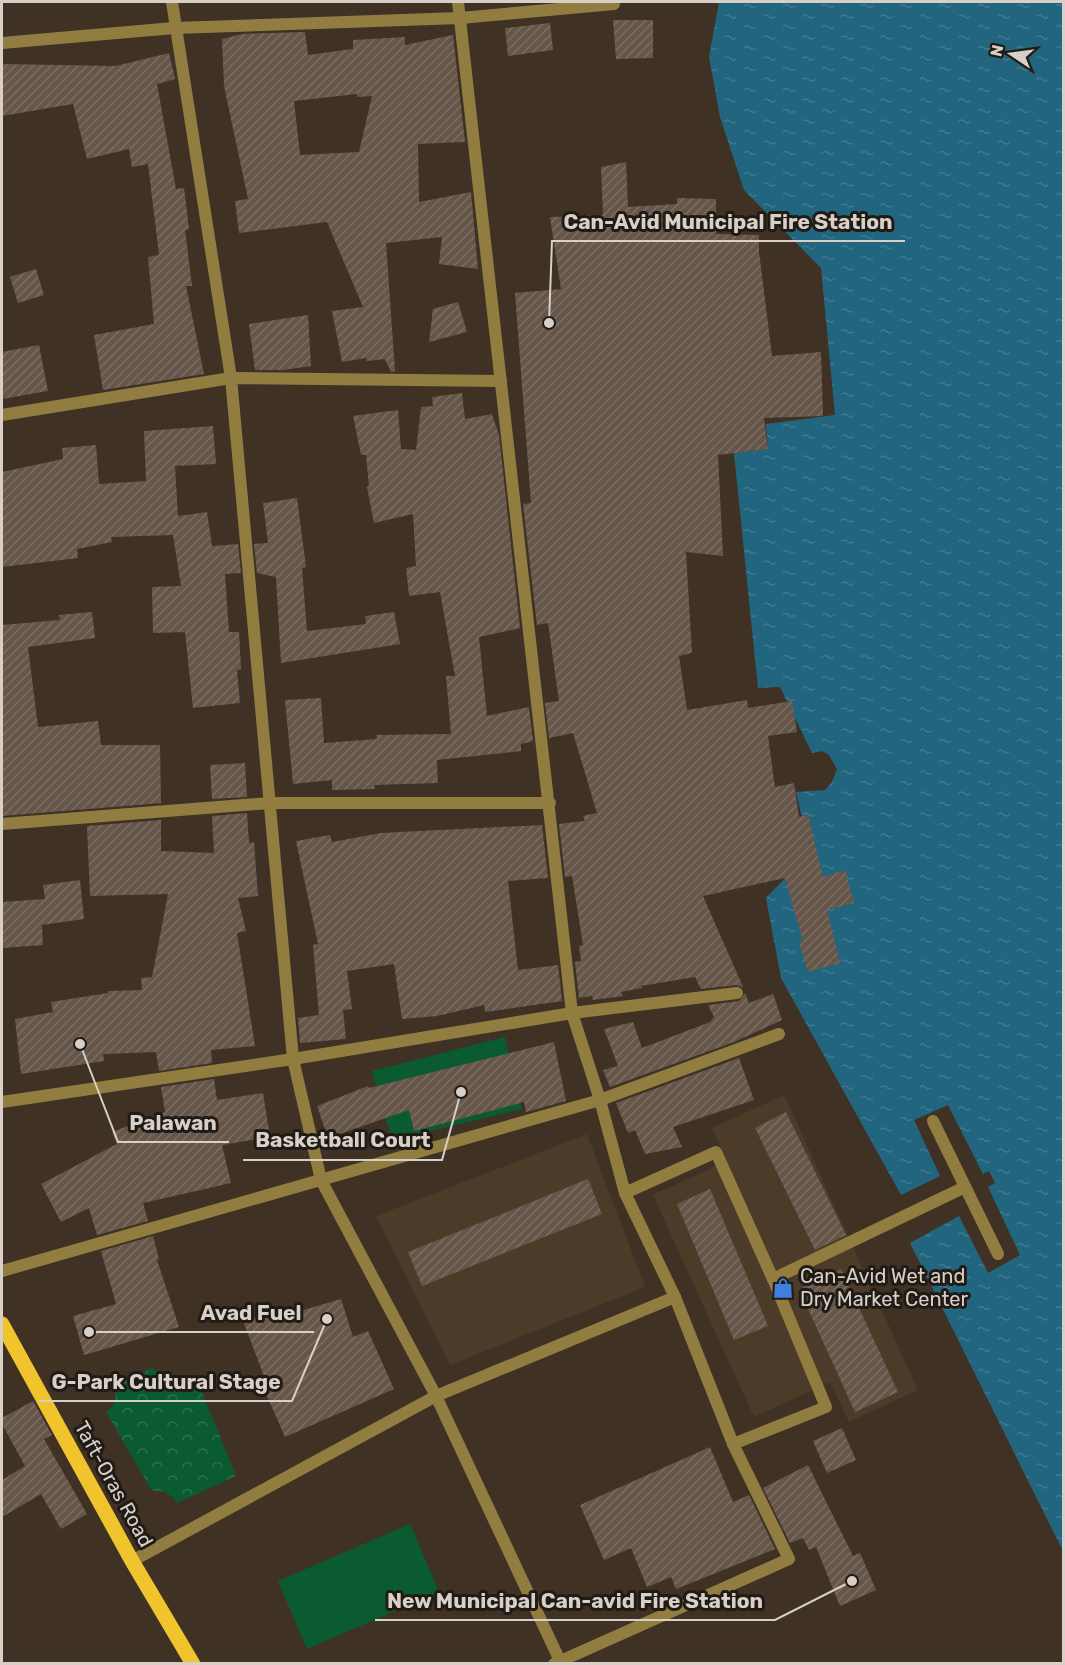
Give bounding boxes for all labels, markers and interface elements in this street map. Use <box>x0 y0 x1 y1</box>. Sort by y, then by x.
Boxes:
north arrow <box>981 24 1041 84</box>
text: N <box>986 43 1007 58</box>
callout: Can-Avid Municipal Fire Station <box>552 202 905 241</box>
text: Can-Avid Municipal Fire Station <box>563 209 893 234</box>
callout: Palawan <box>118 1103 229 1142</box>
text: Palawan <box>129 1110 217 1135</box>
callout: Basketball Court <box>243 1121 442 1160</box>
text: Basketball Court <box>255 1127 431 1152</box>
place label: Can-Avid Wet and Dry Market Center <box>800 1264 969 1311</box>
shop icon: Can-Avid Wet and Dry Market Center <box>771 1276 795 1300</box>
callout: Avad Fuel <box>189 1293 314 1332</box>
text: Avad Fuel <box>200 1300 302 1325</box>
callout: G-Park Cultural Stage <box>39 1362 292 1401</box>
text: G-Park Cultural Stage <box>51 1369 281 1394</box>
street label: Taft-Oras Road <box>70 1417 158 1551</box>
callout: New Municipal Can-avid Fire Station <box>375 1581 775 1620</box>
text: New Municipal Can-avid Fire Station <box>387 1588 763 1613</box>

